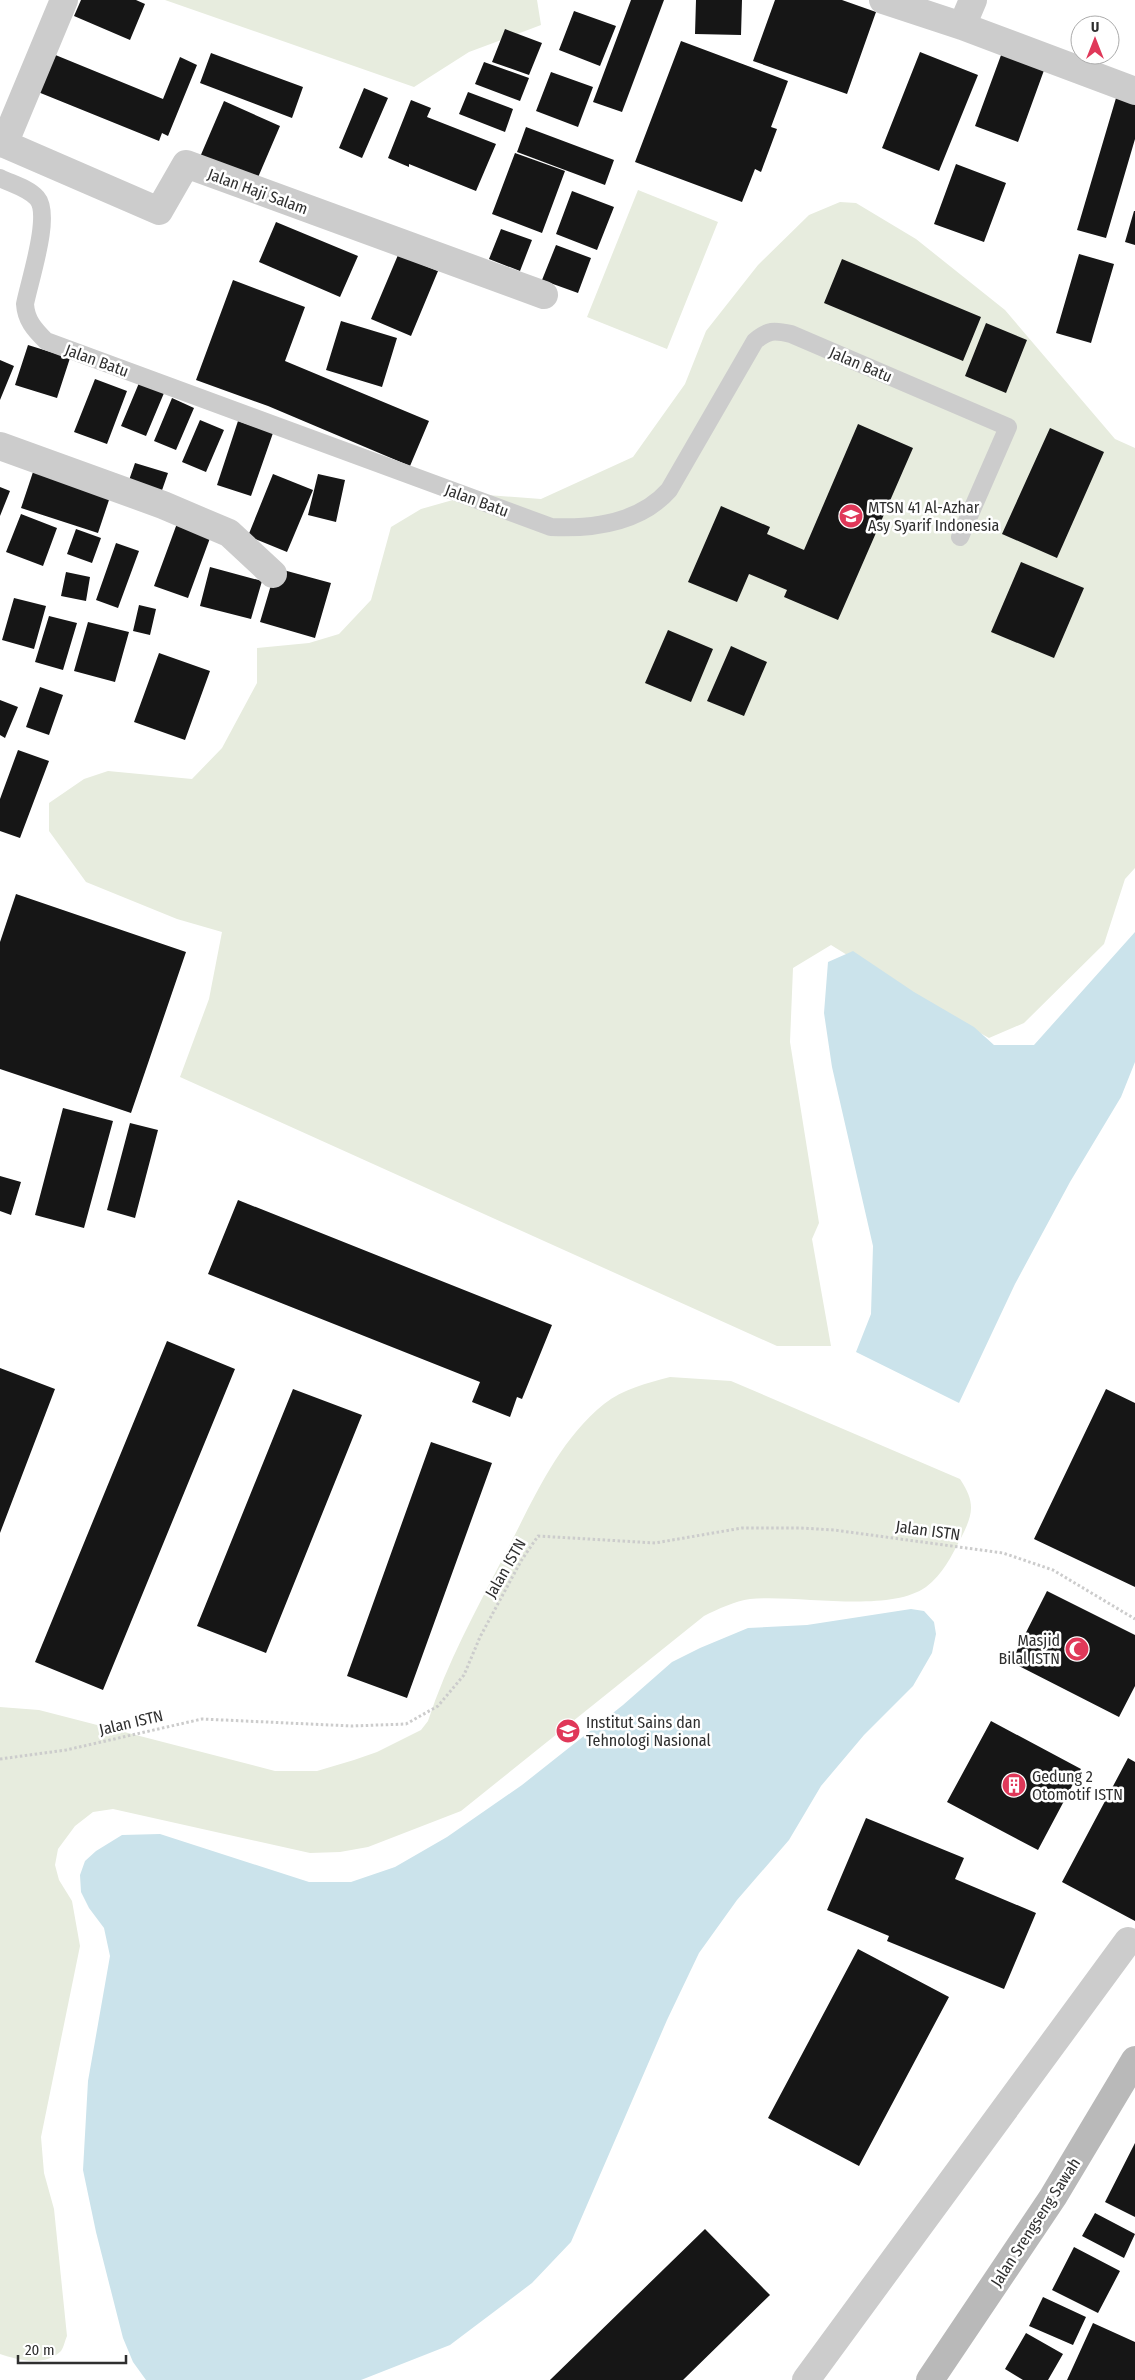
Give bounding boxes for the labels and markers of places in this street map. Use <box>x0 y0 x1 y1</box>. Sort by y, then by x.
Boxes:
place label: MTSN 41 Al-Azhar Asy Syarif Indonesia <box>868 498 1000 535</box>
school or university icon: MTSN 41 Al-Azhar Asy Syarif Indonesia <box>838 503 864 529</box>
place label: Masjid Bilal ISTN <box>999 1631 1060 1668</box>
mosque icon: Masjid Bilal ISTN <box>1064 1636 1090 1662</box>
place label: Institut Sains dan Tehnologi Nasional <box>586 1713 711 1750</box>
school or university icon: Institut Sains dan Tehnologi Nasional <box>555 1718 581 1744</box>
place label: Gedung 2 Otomotif ISTN <box>1032 1767 1123 1804</box>
building icon: Gedung 2 Otomotif ISTN <box>1001 1772 1027 1798</box>

